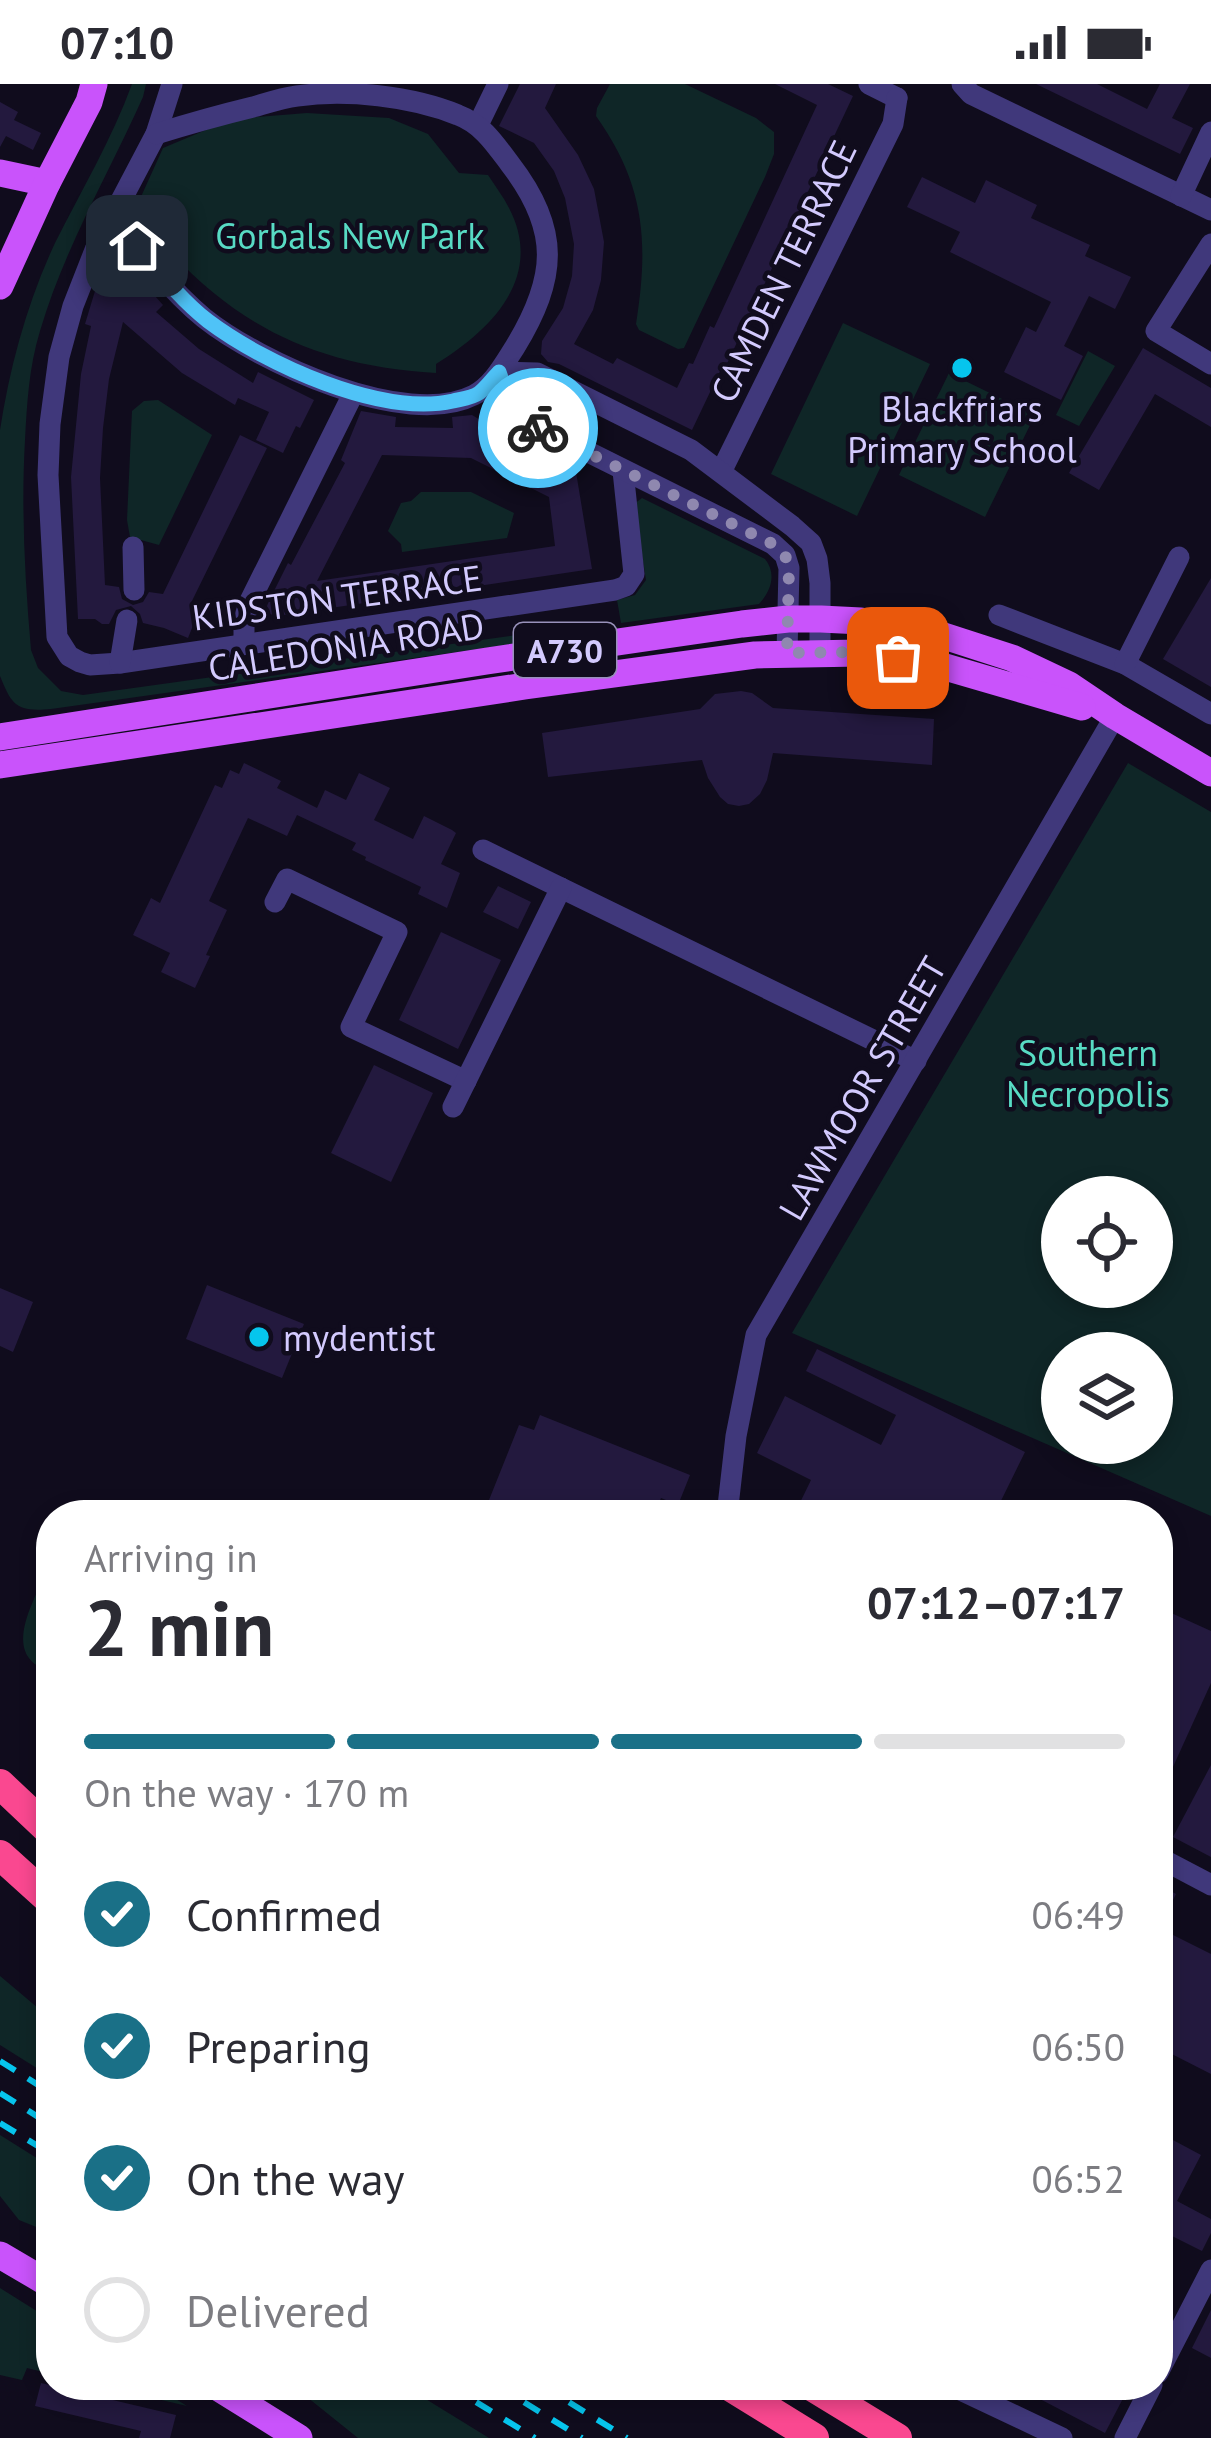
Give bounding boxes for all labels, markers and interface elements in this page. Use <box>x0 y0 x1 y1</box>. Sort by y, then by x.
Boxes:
text: 07:10 <box>60 13 174 71</box>
street label: CAMDEN TERRACE <box>699 132 867 410</box>
pin <box>86 195 188 297</box>
park label: Gorbals New Park <box>215 212 485 259</box>
icon: home <box>104 213 170 279</box>
marker: Blackfriars Primary School <box>949 355 975 381</box>
courier <box>478 368 598 488</box>
place label: Blackfriars Primary School <box>847 385 1077 473</box>
icon: bike <box>505 395 571 461</box>
street label: KIDSTON TERRACE <box>189 553 485 641</box>
street label: CALEDONIA ROAD <box>205 601 487 691</box>
pin <box>847 607 949 709</box>
road number: A730 <box>514 623 616 677</box>
icon: bag <box>865 625 931 691</box>
street label: LAWMOOR STREET <box>768 948 956 1228</box>
park label: Southern Necropolis <box>1006 1029 1170 1117</box>
map controls <box>1041 1176 1173 1464</box>
button: locate <box>1041 1176 1173 1308</box>
place label: mydentist <box>283 1314 436 1361</box>
marker: mydentist <box>246 1324 272 1350</box>
button: layers <box>1041 1332 1173 1464</box>
text: Arriving in <box>84 1532 258 1583</box>
text: 07:12–07:17 <box>867 1573 1125 1631</box>
text: 2 min <box>84 1577 274 1678</box>
text: On the way · 170 m <box>84 1767 409 1818</box>
icon: check <box>84 1881 150 1947</box>
text: Confirmed <box>186 1885 382 1943</box>
text: 06:49 <box>1031 1889 1125 1940</box>
icon: check <box>84 2013 150 2079</box>
text: Preparing <box>186 2017 371 2075</box>
text: 06:50 <box>1031 2021 1125 2072</box>
icon: check <box>84 2145 150 2211</box>
text: On the way <box>186 2149 405 2207</box>
text: 06:52 <box>1031 2153 1125 2204</box>
text: Delivered <box>186 2281 370 2339</box>

